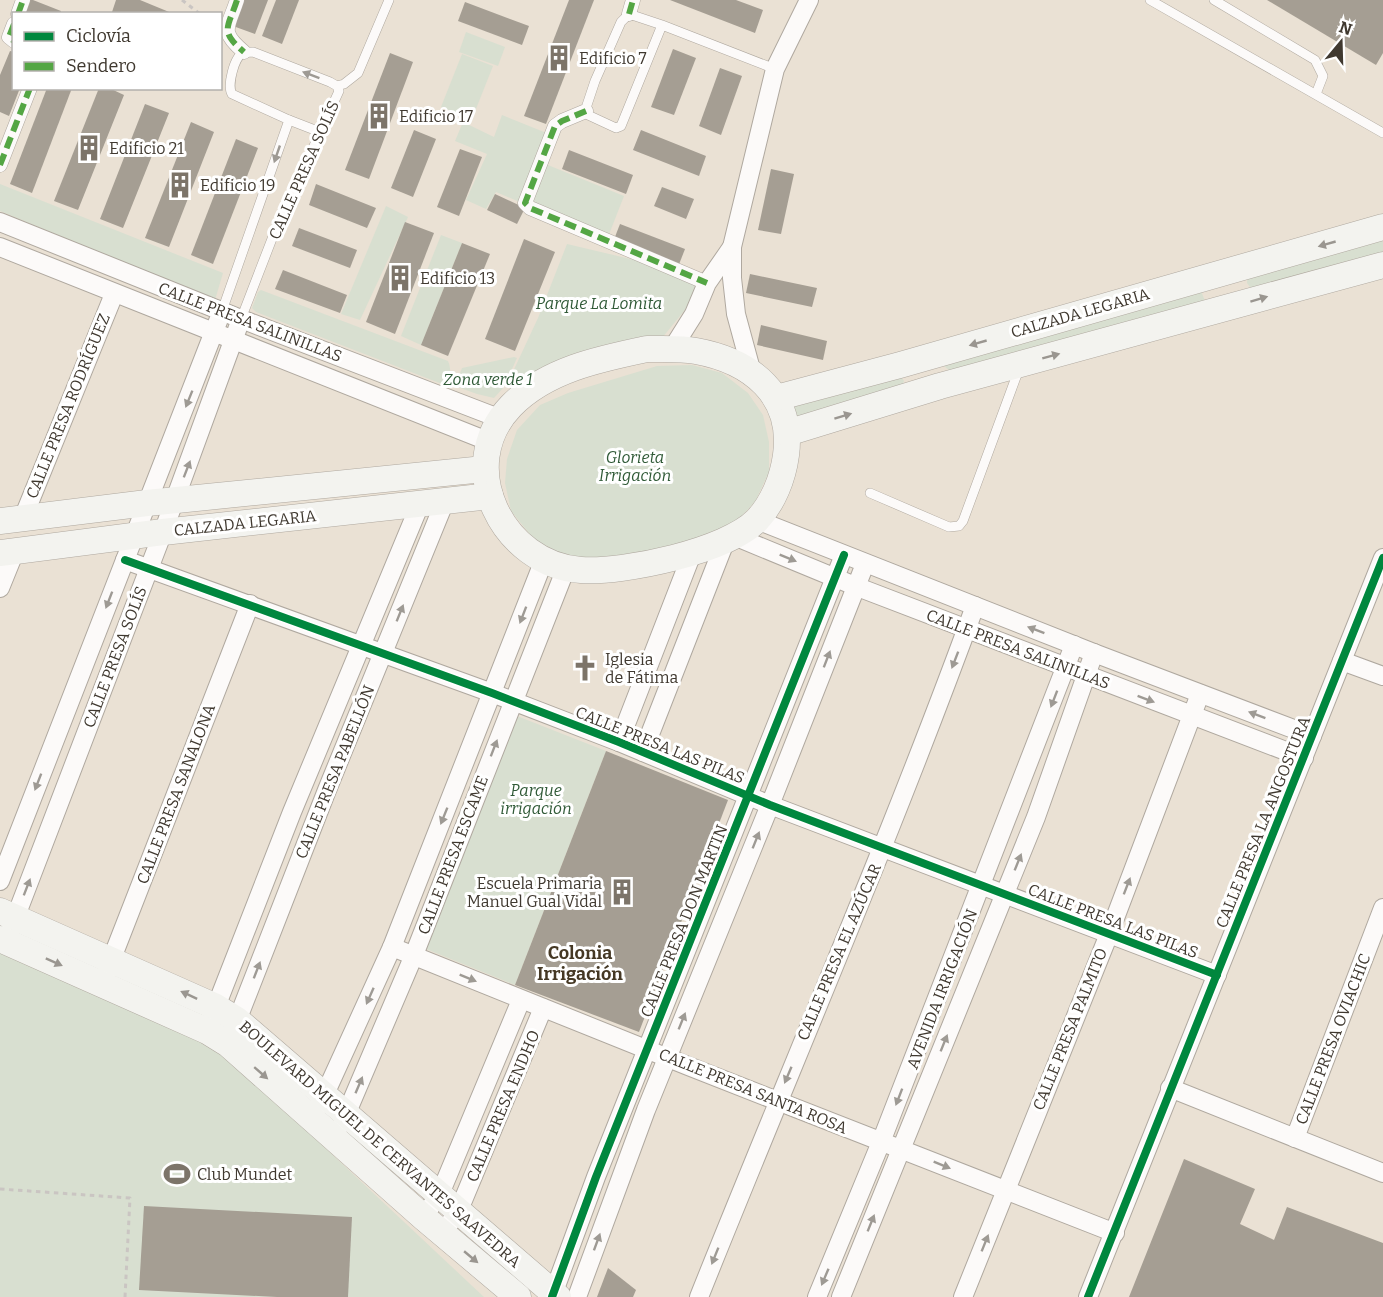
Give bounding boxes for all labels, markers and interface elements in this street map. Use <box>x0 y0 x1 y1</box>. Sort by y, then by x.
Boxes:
legend <box>12 12 222 90</box>
north arrow <box>1311 12 1371 72</box>
text: N <box>1337 17 1355 39</box>
text: Ciclovía <box>66 25 131 47</box>
building icon: Edificio 7 <box>544 43 574 73</box>
place label: Edificio 7 <box>579 49 647 68</box>
text: Sendero <box>66 55 136 77</box>
one-way arrow <box>302 70 320 79</box>
street label: CALLE PRESA SOLÍS <box>264 97 343 242</box>
building icon: Edificio 17 <box>364 101 394 131</box>
place label: Edificio 17 <box>399 107 473 126</box>
building icon: Edificio 21 <box>74 133 104 163</box>
place label: Edificio 21 <box>109 139 184 158</box>
one-way arrow <box>272 145 281 163</box>
building icon: Edificio 19 <box>165 170 195 200</box>
place label: Edificio 19 <box>200 176 275 195</box>
one-way arrow <box>1318 240 1336 249</box>
building icon: Edificio 13 <box>385 263 415 293</box>
place label: Edificio 13 <box>420 269 495 288</box>
street label: CALLE PRESA SALINILLAS <box>155 278 345 366</box>
street label: CALZADA LEGARIA <box>1009 284 1152 342</box>
park label: Parque La Lomita <box>536 294 662 313</box>
one-way arrow <box>1250 294 1268 303</box>
street label: CALLE PRESA RODRÍGUEZ <box>21 310 114 501</box>
one-way arrow <box>969 339 987 348</box>
one-way arrow <box>1042 351 1060 360</box>
park label: Zona verde 1 <box>443 370 533 389</box>
one-way arrow <box>184 390 193 408</box>
one-way arrow <box>834 411 852 420</box>
park label: Glorieta Irrigación <box>599 448 671 485</box>
one-way arrow <box>182 460 192 478</box>
street label: CALZADA LEGARIA <box>173 506 318 540</box>
one-way arrow <box>780 553 798 563</box>
street label: CALLE PRESA SOLÍS <box>78 583 151 730</box>
one-way arrow <box>104 591 113 609</box>
one-way arrow <box>395 604 405 622</box>
street label: CALLE PRESA SALINILLAS <box>923 605 1113 693</box>
one-way arrow <box>517 606 527 624</box>
one-way arrow <box>1027 625 1045 635</box>
place label: Iglesia de Fátima <box>605 650 679 687</box>
one-way arrow <box>823 650 832 668</box>
one-way arrow <box>949 652 959 670</box>
church icon: Iglesia de Fátima <box>570 653 600 683</box>
street label: CALLE PRESA PABELLÓN <box>290 682 379 862</box>
one-way arrow <box>1048 691 1058 709</box>
one-way arrow <box>1137 694 1155 704</box>
street label: CALLE PRESA SANALONA <box>133 701 219 887</box>
street label: CALLE PRESA LAS PILAS <box>573 702 747 788</box>
one-way arrow <box>1248 710 1266 720</box>
street label: CALLE PRESA LA ANGOSTURA <box>1212 713 1315 931</box>
one-way arrow <box>490 739 499 757</box>
one-way arrow <box>33 773 43 791</box>
street label: CALLE PRESA ESCAME <box>414 773 492 937</box>
park label: Parque irrigación <box>500 781 572 818</box>
one-way arrow <box>438 807 448 825</box>
street label: CALLE PRESA DON MARTIN <box>637 822 732 1020</box>
one-way arrow <box>751 831 761 849</box>
one-way arrow <box>1014 853 1023 871</box>
street label: CALLE PRESA EL AZÚCAR <box>792 860 885 1043</box>
place label: Escuela Primaria Manuel Gual Vidal <box>467 874 602 911</box>
building icon: Escuela Primaria Manuel Gual Vidal <box>607 877 637 907</box>
one-way arrow <box>1123 877 1132 895</box>
one-way arrow <box>23 878 33 896</box>
street label: CALLE PRESA LAS PILAS <box>1025 880 1201 962</box>
street label: AVENIDA IRRIGACIÓN <box>902 906 981 1072</box>
district label: Colonia Irrigación <box>537 942 623 985</box>
street label: CALLE PRESA PALMITO <box>1029 945 1111 1113</box>
street label: CALLE PRESA OVIACHIC <box>1292 951 1374 1127</box>
one-way arrow <box>45 958 62 967</box>
one-way arrow <box>252 960 262 978</box>
one-way arrow <box>459 974 477 983</box>
one-way arrow <box>365 988 374 1005</box>
one-way arrow <box>181 990 198 999</box>
one-way arrow <box>678 1012 687 1030</box>
street label: BOULEVARD MIGUEL DE CERVANTES SAAVEDRA <box>235 1017 525 1272</box>
street label: CALLE PRESA ENDHO <box>462 1027 544 1185</box>
one-way arrow <box>940 1033 950 1051</box>
street label: CALLE PRESA SANTA ROSA <box>656 1044 851 1138</box>
one-way arrow <box>254 1066 269 1080</box>
one-way arrow <box>783 1066 792 1084</box>
one-way arrow <box>354 1076 364 1094</box>
one-way arrow <box>894 1088 904 1106</box>
sports icon: Club Mundet <box>162 1159 192 1189</box>
one-way arrow <box>933 1161 951 1170</box>
place label: Club Mundet <box>197 1165 292 1184</box>
one-way arrow <box>866 1214 876 1232</box>
one-way arrow <box>593 1233 603 1251</box>
one-way arrow <box>980 1233 990 1251</box>
one-way arrow <box>710 1247 719 1265</box>
one-way arrow <box>463 1251 479 1264</box>
one-way arrow <box>820 1268 830 1286</box>

